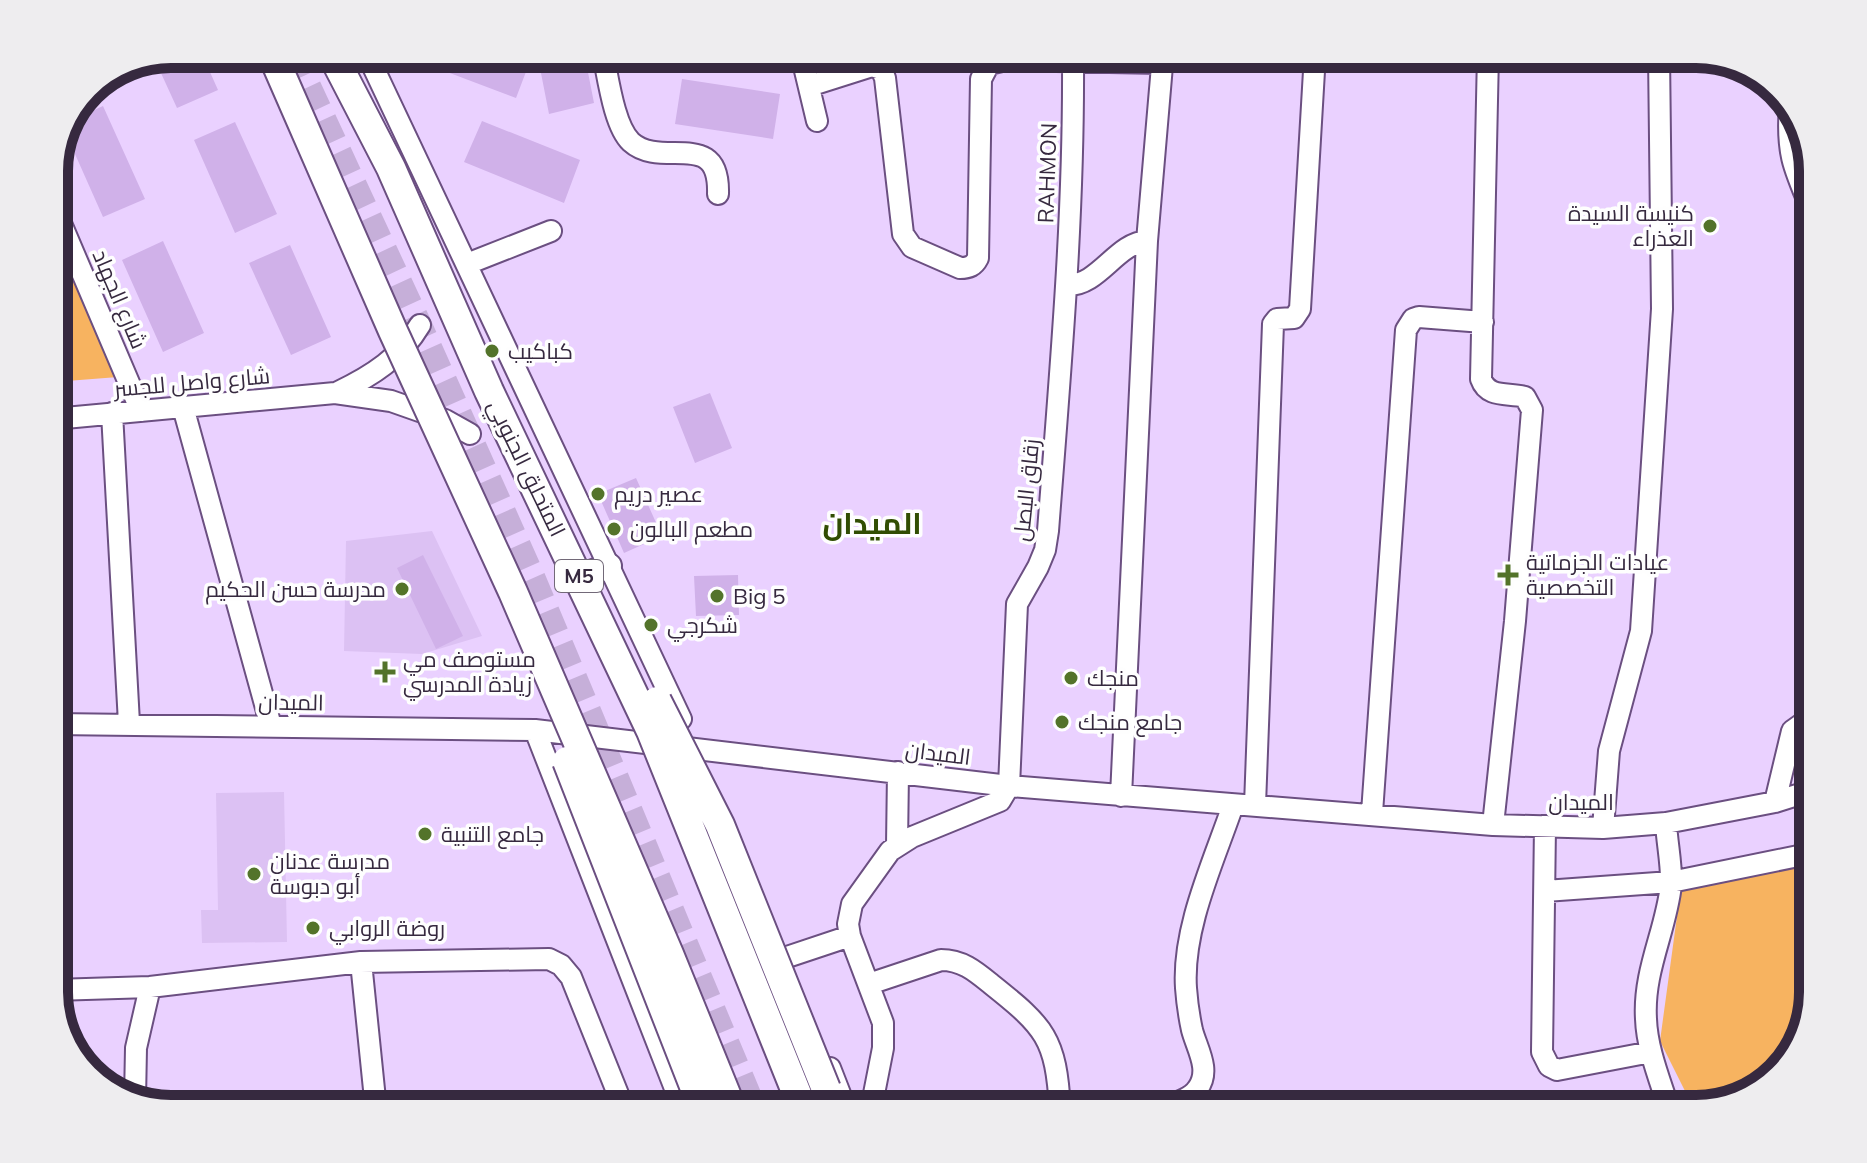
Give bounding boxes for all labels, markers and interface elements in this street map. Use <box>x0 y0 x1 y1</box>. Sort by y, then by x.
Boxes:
street label: RAHMON <box>1031 122 1063 224</box>
place label: كنيسة السيدة العذراء <box>1568 199 1694 252</box>
marker: كنيسة السيدة العذراء <box>1701 217 1719 235</box>
street label: شارع الجهاد <box>86 245 153 353</box>
place label: كباكيب <box>508 337 573 365</box>
marker: كباكيب <box>483 342 501 360</box>
street label: شارع واصل للجسر <box>111 361 271 404</box>
street label: المتحلق الجنوبي <box>479 395 572 542</box>
street label: زقاق البصل <box>1007 437 1045 543</box>
place label: عصير دريم <box>614 480 703 510</box>
marker: عصير دريم <box>589 485 607 503</box>
district label: الميدان <box>822 504 922 542</box>
place label: مطعم البالون <box>630 515 753 545</box>
marker: مطعم البالون <box>605 520 623 538</box>
place label: عيادات الجزماتية التخصصية <box>1526 548 1669 601</box>
road number: M5 <box>555 560 603 592</box>
marker: عيادات الجزماتية التخصصية <box>1497 564 1519 586</box>
place label: مدرسة حسن الحكيم <box>205 575 386 605</box>
marker: مدرسة حسن الحكيم <box>393 580 411 598</box>
place label: Big 5 <box>733 582 785 610</box>
marker: Big 5 <box>708 587 726 605</box>
place label: شكرجي <box>667 611 738 642</box>
marker: شكرجي <box>642 616 660 634</box>
place label: مستوصف مي زيادة المدرسي <box>403 645 536 701</box>
marker: مستوصف مي زيادة المدرسي <box>374 661 396 683</box>
place label: منجك <box>1087 664 1139 692</box>
marker: منجك <box>1062 669 1080 687</box>
street label: الميدان <box>258 687 324 717</box>
place label: جامع منجك <box>1078 708 1182 737</box>
marker: جامع منجك <box>1053 713 1071 731</box>
street label: الميدان <box>904 735 972 771</box>
street label: الميدان <box>1548 788 1614 816</box>
place label: جامع التنبية <box>441 820 544 849</box>
marker: جامع التنبية <box>416 825 434 843</box>
place label: مدرسة عدنان أبو دبوسة <box>270 847 390 900</box>
marker: مدرسة عدنان أبو دبوسة <box>245 865 263 883</box>
place label: روضة الروابي <box>329 914 445 945</box>
marker: روضة الروابي <box>304 919 322 937</box>

